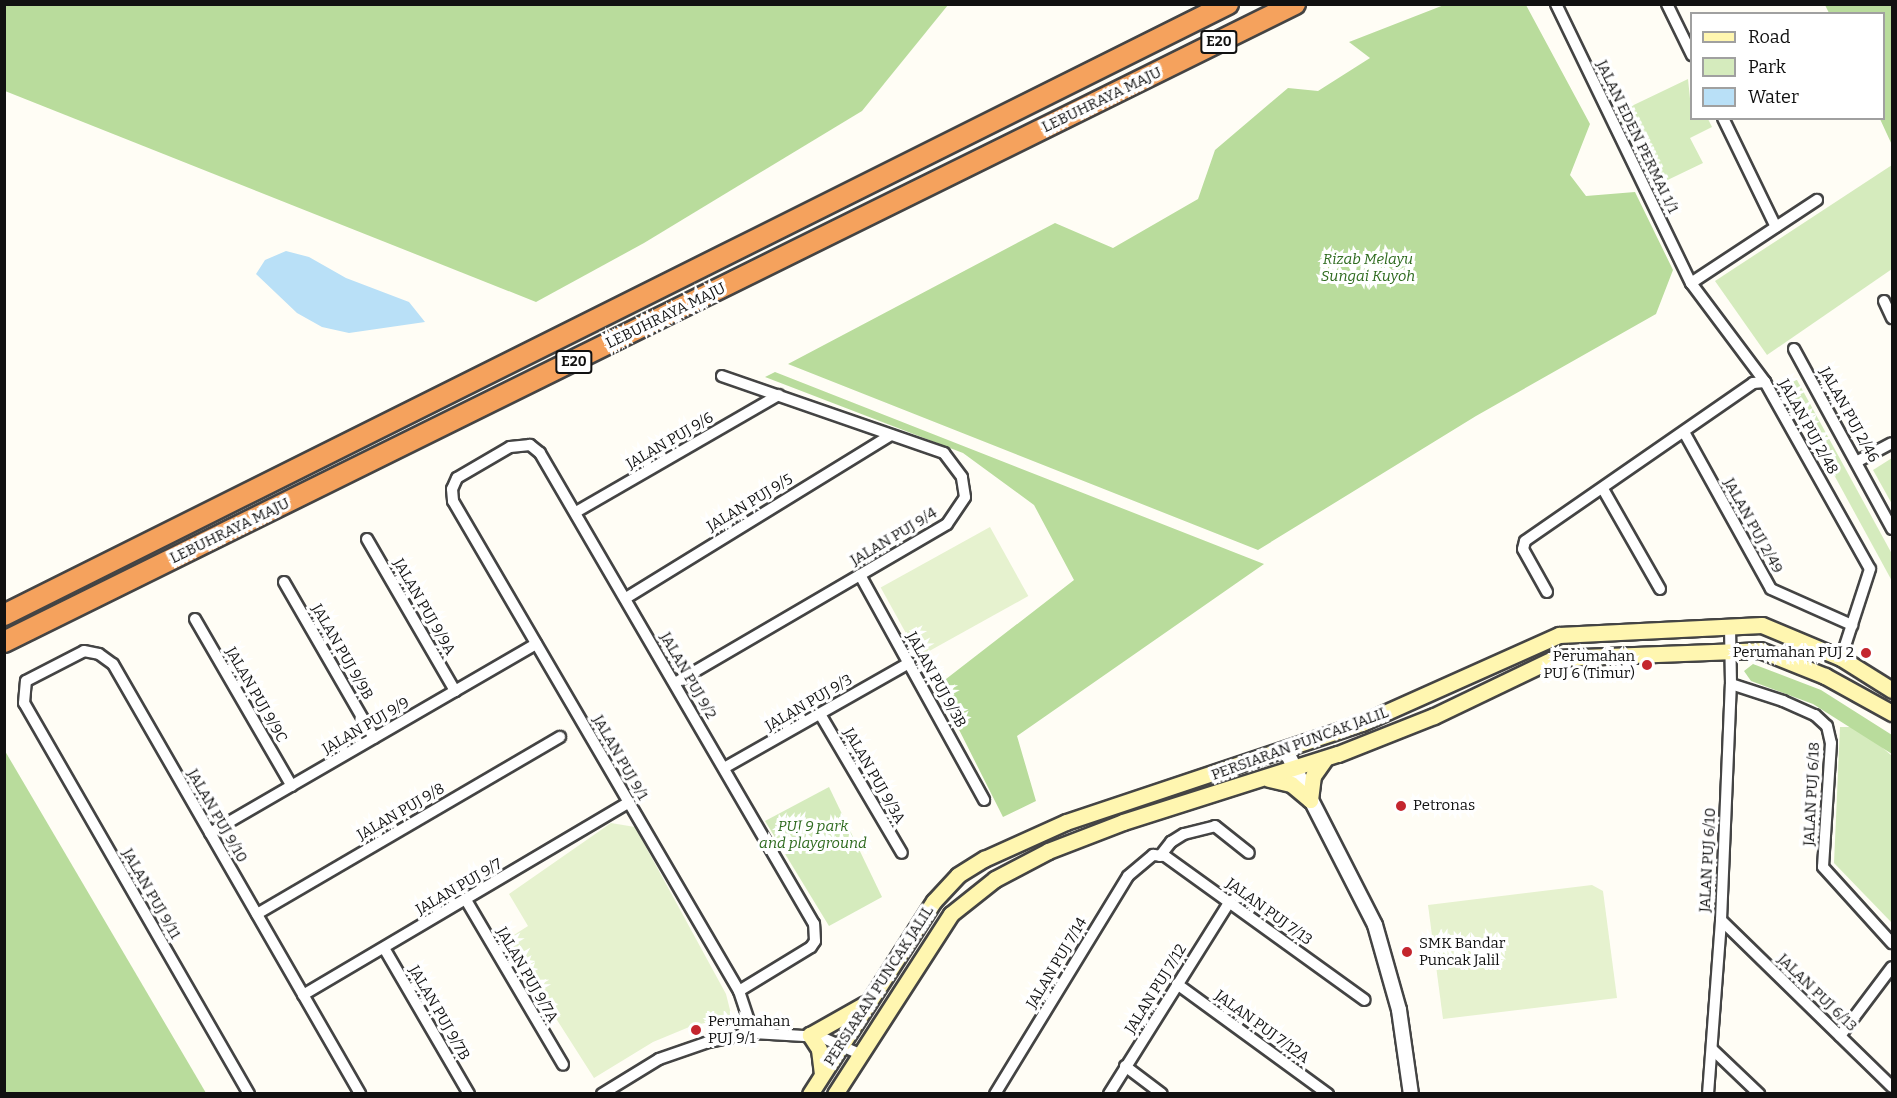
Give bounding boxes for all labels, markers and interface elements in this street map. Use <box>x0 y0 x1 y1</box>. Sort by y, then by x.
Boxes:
legend <box>1690 12 1885 120</box>
text: Road <box>1748 26 1790 48</box>
road number: E20 <box>1200 31 1238 53</box>
text: Park <box>1748 56 1786 78</box>
street label: JALAN EDEN PERMAI 1/1 <box>1592 58 1682 216</box>
street label: LEBUHRAYA MAJU <box>1039 63 1165 137</box>
text: Water <box>1748 86 1799 108</box>
park label: Rizab Melayu Sungai Kuyoh <box>1321 250 1415 285</box>
street label: LEBUHRAYA MAJU <box>603 279 729 353</box>
road number: E20 <box>554 351 594 373</box>
street label: JALAN PUJ 2/46 <box>1815 364 1883 466</box>
street label: JALAN PUJ 2/48 <box>1774 376 1842 478</box>
street label: JALAN PUJ 9/6 <box>623 409 717 473</box>
street label: JALAN PUJ 9/5 <box>704 470 796 536</box>
street label: JALAN PUJ 2/49 <box>1719 475 1787 577</box>
street label: LEBUHRAYA MAJU <box>167 494 293 568</box>
street label: JALAN PUJ 9/4 <box>848 504 940 570</box>
street label: JALAN PUJ 9/9A <box>389 556 459 658</box>
street label: JALAN PUJ 9/9B <box>307 601 377 703</box>
street label: JALAN PUJ 9/2 <box>656 629 720 723</box>
street label: JALAN PUJ 9/3B <box>902 629 970 731</box>
street label: JALAN PUJ 9/9C <box>221 644 291 746</box>
place label: Perumahan PUJ 2 <box>1733 644 1854 662</box>
marker: Perumahan PUJ 2 <box>1859 646 1873 660</box>
place label: Perumahan PUJ 6 (Timur) <box>1543 647 1635 682</box>
marker: Perumahan PUJ 6 (Timur) <box>1640 658 1654 672</box>
street label: JALAN PUJ 9/3 <box>762 671 856 735</box>
street label: JALAN PUJ 9/9 <box>319 694 413 758</box>
street label: PERSIARAN PUNCAK JALIL <box>1209 704 1391 784</box>
street label: JALAN PUJ 9/1 <box>588 712 652 804</box>
street label: JALAN PUJ 9/3A <box>839 725 909 827</box>
street label: JALAN PUJ 6/18 <box>1800 742 1824 846</box>
street label: JALAN PUJ 9/10 <box>183 766 251 866</box>
street label: JALAN PUJ 9/8 <box>354 780 448 844</box>
place label: Petronas <box>1413 797 1475 815</box>
marker: Petronas <box>1394 799 1408 813</box>
street label: JALAN PUJ 6/10 <box>1696 807 1720 913</box>
park label: PUJ 9 park and playground <box>759 817 867 852</box>
street label: JALAN PUJ 9/11 <box>118 846 184 942</box>
street label: JALAN PUJ 9/7 <box>413 855 505 919</box>
street label: JALAN PUJ 7/13 <box>1222 875 1316 949</box>
street label: PERSIARAN PUNCAK JALIL <box>820 903 938 1069</box>
street label: JALAN PUJ 7/14 <box>1023 914 1091 1012</box>
street label: JALAN PUJ 9/7A <box>492 924 562 1026</box>
place label: SMK Bandar Puncak Jalil <box>1419 934 1505 969</box>
street label: JALAN PUJ 7/12 <box>1121 941 1191 1037</box>
marker: SMK Bandar Puncak Jalil <box>1400 945 1414 959</box>
street label: JALAN PUJ 6/13 <box>1774 951 1860 1035</box>
street label: JALAN PUJ 9/7B <box>405 963 473 1063</box>
street label: JALAN PUJ 7/12A <box>1211 987 1313 1067</box>
place label: Perumahan PUJ 9/1 <box>708 1012 790 1047</box>
marker: Perumahan PUJ 9/1 <box>689 1023 703 1037</box>

